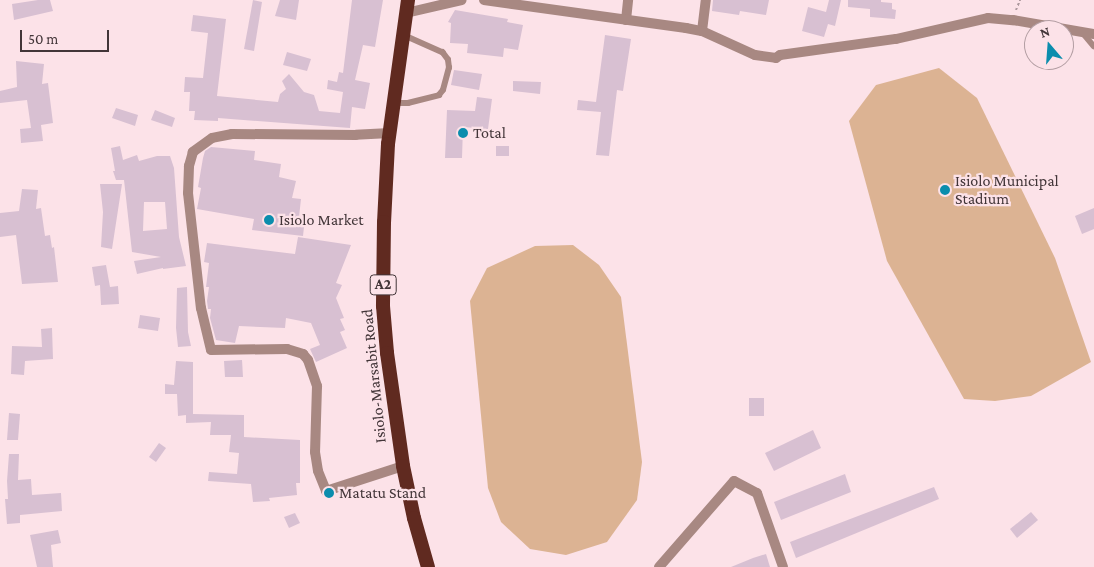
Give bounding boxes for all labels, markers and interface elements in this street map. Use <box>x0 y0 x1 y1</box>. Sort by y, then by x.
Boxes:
scale bar <box>22 20 111 52</box>
north arrow <box>1024 20 1074 70</box>
text: N <box>1038 23 1052 41</box>
text: 50 m <box>28 31 58 47</box>
place label: Total <box>473 123 506 143</box>
marker: Total <box>457 127 469 139</box>
place label: Isiolo Municipal Stadium <box>955 171 1059 209</box>
marker: Isiolo Municipal Stadium <box>939 184 951 196</box>
place label: Isiolo Market <box>279 210 364 230</box>
marker: Isiolo Market <box>263 214 275 226</box>
road number: A2 <box>369 272 397 298</box>
street label: Isiolo-Marsabit Road <box>357 308 391 444</box>
place label: Matatu Stand <box>339 483 426 503</box>
marker: Matatu Stand <box>323 487 335 499</box>

